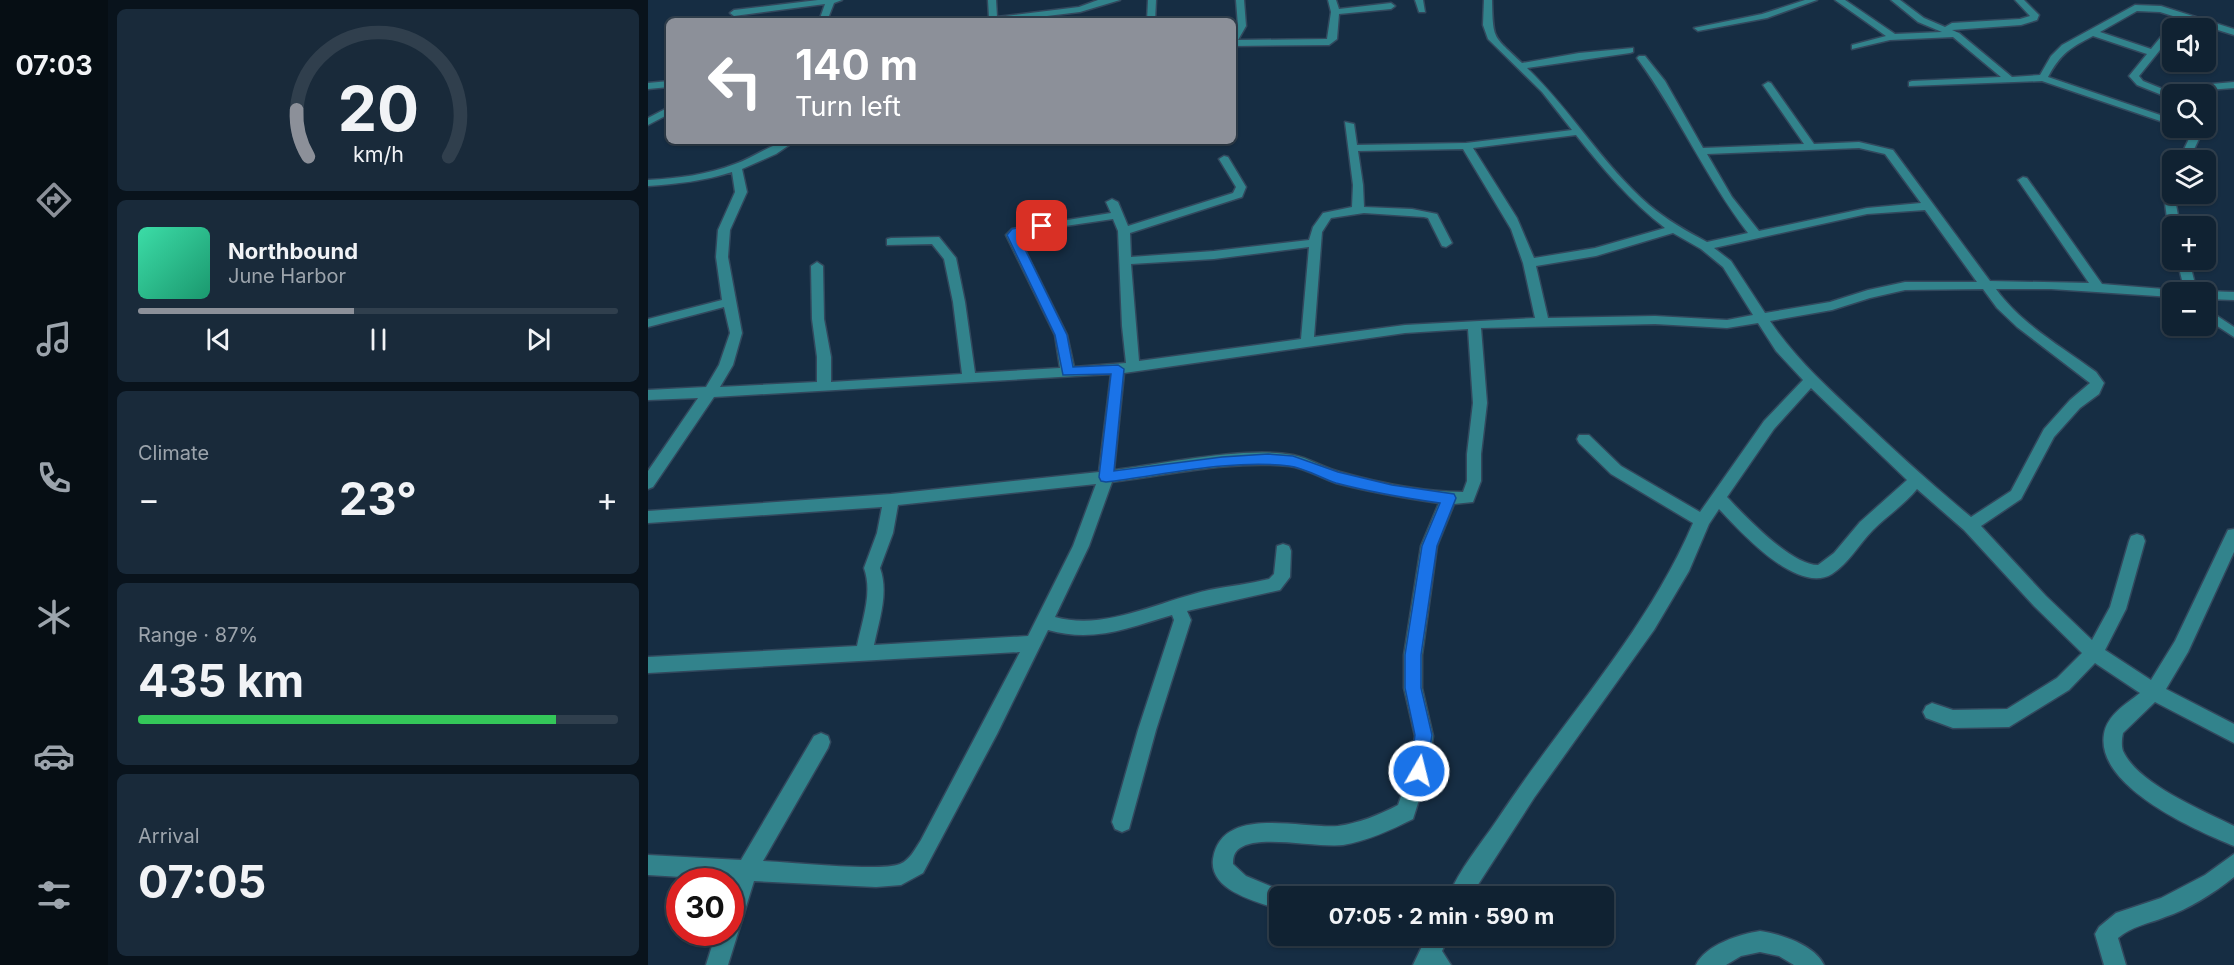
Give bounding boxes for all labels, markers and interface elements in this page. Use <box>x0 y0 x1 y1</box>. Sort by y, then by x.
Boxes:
map controls <box>2162 18 2216 336</box>
button: sound <box>2162 18 2216 72</box>
text: 140 m <box>795 39 918 90</box>
icon: left <box>696 42 774 120</box>
text: 07:03 <box>15 49 93 82</box>
text: 20 <box>337 71 419 146</box>
button: search <box>2162 84 2216 138</box>
text: Turn left <box>795 90 901 123</box>
text: km/h <box>353 141 403 167</box>
button: layers <box>2162 150 2216 204</box>
icon: directions <box>33 179 75 221</box>
pin <box>1016 200 1067 251</box>
icon: arrive <box>1025 209 1058 242</box>
button: + <box>2162 216 2216 270</box>
text: Northbound <box>228 238 358 264</box>
text: June Harbor <box>228 264 346 288</box>
button: − <box>2162 282 2216 336</box>
icon: music <box>33 318 75 360</box>
icon: previous <box>202 323 235 356</box>
icon: pause <box>362 323 395 356</box>
icon: next <box>522 323 555 356</box>
text: Climate <box>138 441 209 465</box>
icon: phone <box>33 457 75 499</box>
text: 23° <box>339 471 417 526</box>
text: − <box>138 479 160 519</box>
text: + <box>596 479 618 519</box>
icon: climate <box>33 596 75 638</box>
text: Range · 87% <box>138 623 258 647</box>
text: 435 km <box>138 653 304 708</box>
icon: car <box>33 735 75 777</box>
position arrow <box>1387 739 1451 803</box>
text: Arrival <box>138 824 200 848</box>
text: 07:05 <box>138 854 266 909</box>
speed limit sign: 30 <box>666 868 744 946</box>
icon: filters <box>33 874 75 916</box>
text: 07:05 · 2 min · 590 m <box>1329 903 1554 929</box>

